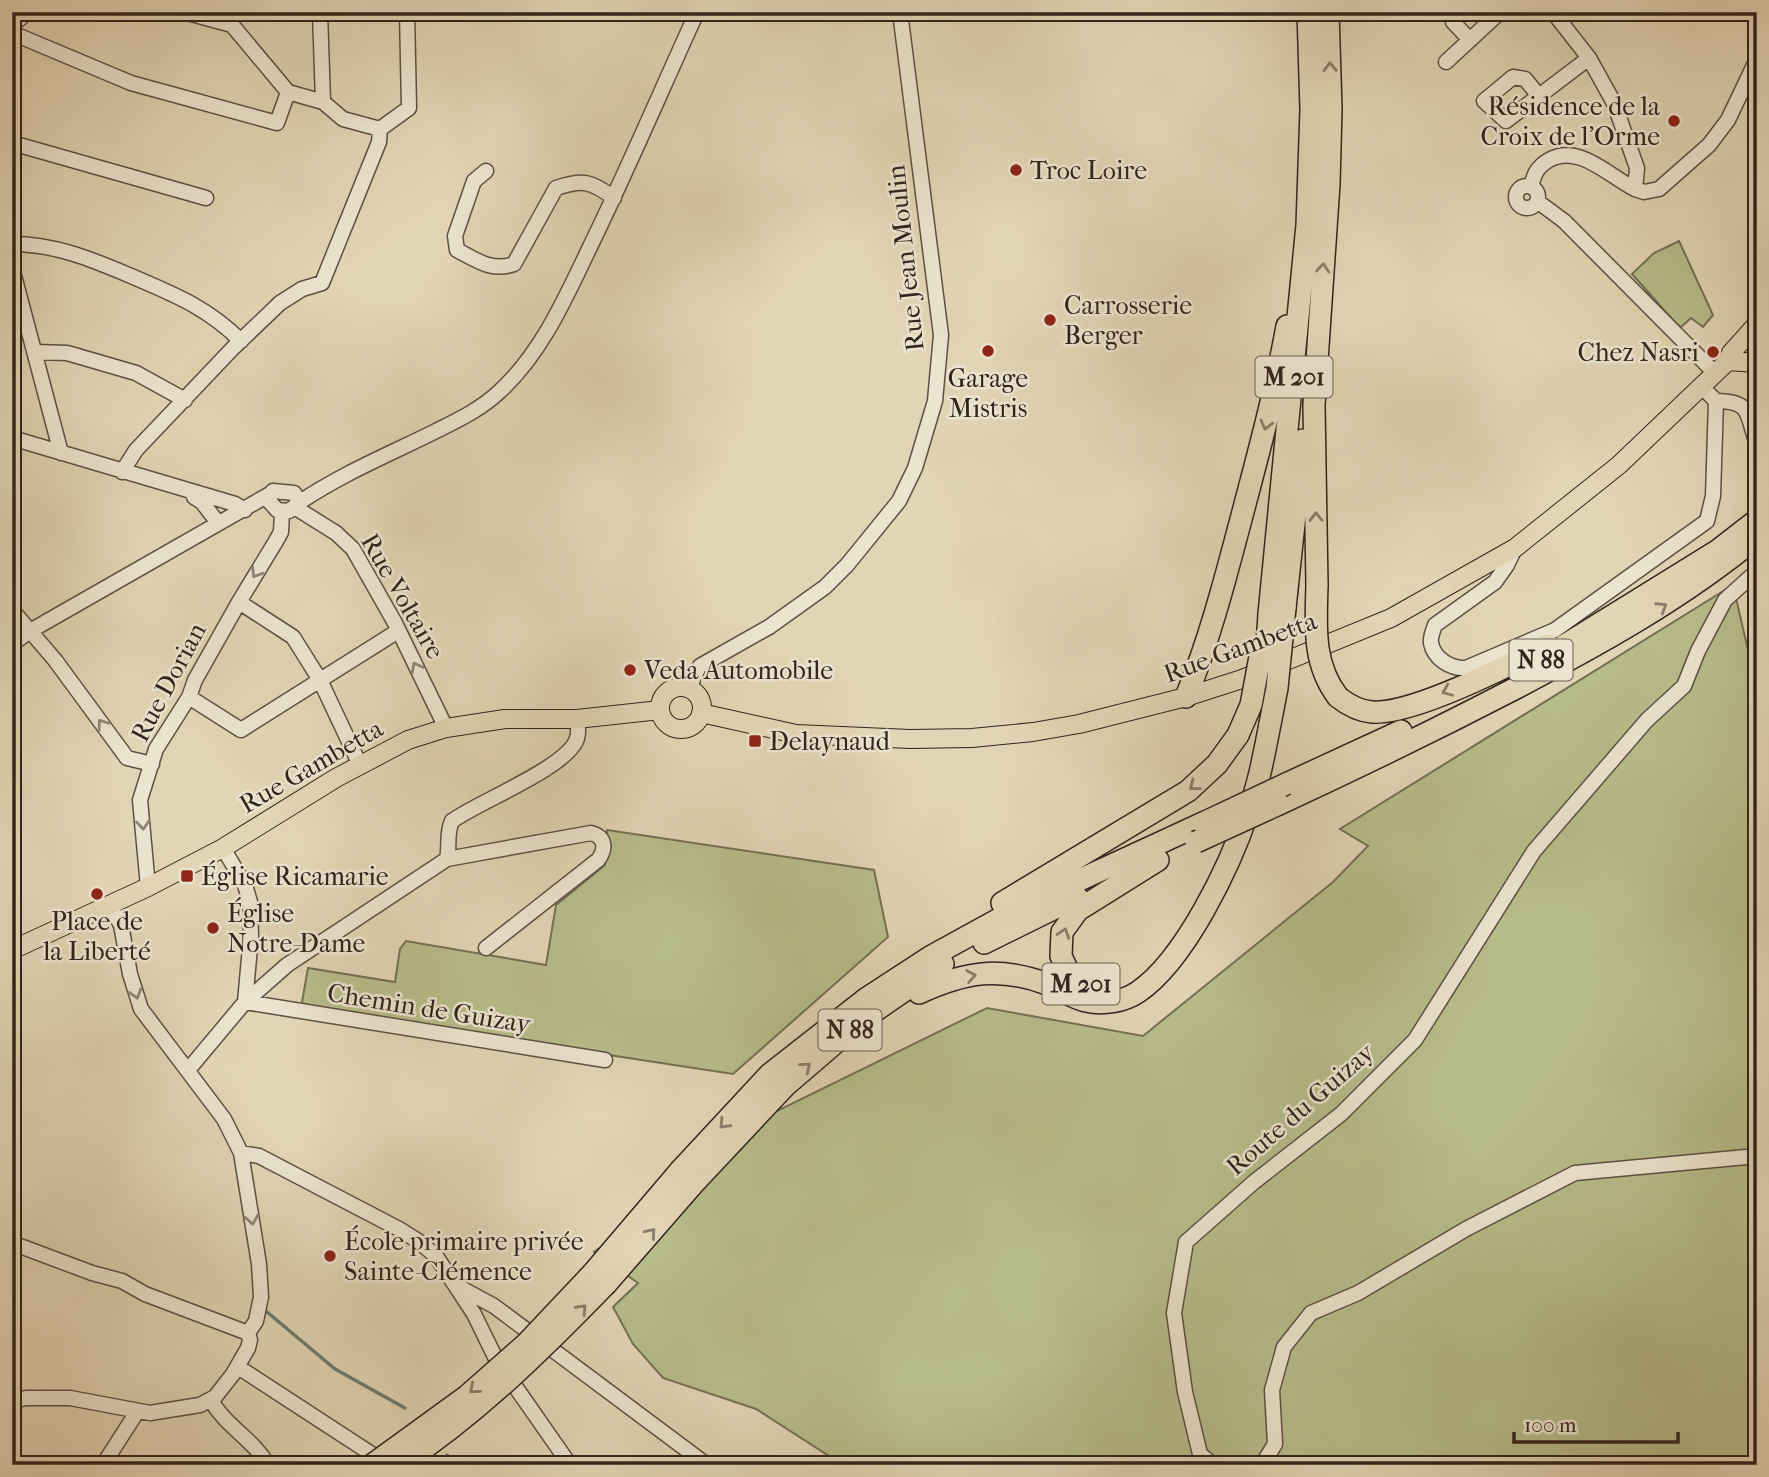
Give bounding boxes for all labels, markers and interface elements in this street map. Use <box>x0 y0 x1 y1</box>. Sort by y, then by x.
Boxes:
one-way arrow <box>1322 61 1338 72</box>
place label: Résidence de la Croix de l'Orme <box>1481 91 1661 152</box>
marker: Résidence de la Croix de l'Orme <box>1666 113 1682 129</box>
place label: Troc Loire <box>1030 155 1147 186</box>
marker: Troc Loire <box>1008 162 1024 178</box>
street label: Rue Jean Moulin <box>880 163 931 353</box>
one-way arrow <box>1315 262 1330 273</box>
place label: Carrosserie Berger <box>1064 290 1192 351</box>
marker: Carrosserie Berger <box>1042 312 1058 328</box>
place label: Chez Nasri <box>1578 337 1699 368</box>
marker: Garage Mistris <box>980 343 996 359</box>
marker: Chez Nasri <box>1705 344 1721 360</box>
road number: M 201 <box>1256 356 1332 398</box>
place label: Garage Mistris <box>948 363 1028 424</box>
one-way arrow <box>1260 419 1274 431</box>
one-way arrow <box>1308 511 1324 521</box>
street label: Rue Voltaire <box>354 528 451 665</box>
one-way arrow <box>252 566 265 579</box>
one-way arrow <box>1654 603 1667 615</box>
street label: Rue Gambetta <box>1159 605 1322 689</box>
street label: Rue Dorian <box>124 617 213 747</box>
road number: N 88 <box>1510 640 1572 680</box>
place label: Veda Automobile <box>643 655 833 686</box>
one-way arrow <box>411 662 425 674</box>
marker: Veda Automobile <box>622 662 638 678</box>
one-way arrow <box>1441 683 1453 697</box>
street label: Rue Gambetta <box>234 712 389 820</box>
one-way arrow <box>97 719 110 732</box>
place label: Delaynaud <box>769 726 891 757</box>
marker: Delaynaud <box>747 733 763 749</box>
one-way arrow <box>1189 777 1201 790</box>
one-way arrow <box>135 820 150 831</box>
place label: Église Ricamarie <box>201 860 389 892</box>
marker: Église Ricamarie <box>179 868 195 884</box>
marker: Place de la Liberté <box>89 886 105 902</box>
place label: Église Notre-Dame <box>227 897 365 959</box>
place label: Place de la Liberté <box>42 906 151 967</box>
marker: Église Notre-Dame <box>205 920 221 936</box>
one-way arrow <box>1056 928 1070 940</box>
road number: M 201 <box>1042 964 1120 1004</box>
one-way arrow <box>965 969 977 984</box>
street label: Chemin de Guizay <box>325 977 534 1040</box>
one-way arrow <box>128 987 142 999</box>
road number: N 88 <box>818 1010 882 1050</box>
street label: Route du Guizay <box>1220 1036 1382 1182</box>
one-way arrow <box>798 1063 811 1075</box>
one-way arrow <box>719 1116 732 1129</box>
one-way arrow <box>244 1214 259 1226</box>
place label: École primaire privée Sainte-Clémence <box>344 1225 584 1287</box>
one-way arrow <box>643 1228 655 1241</box>
marker: École primaire privée Sainte-Clémence <box>322 1248 338 1264</box>
one-way arrow <box>574 1305 586 1317</box>
one-way arrow <box>470 1381 483 1393</box>
scale bar <box>1514 1400 1678 1444</box>
text: 100 m <box>1524 1413 1577 1437</box>

